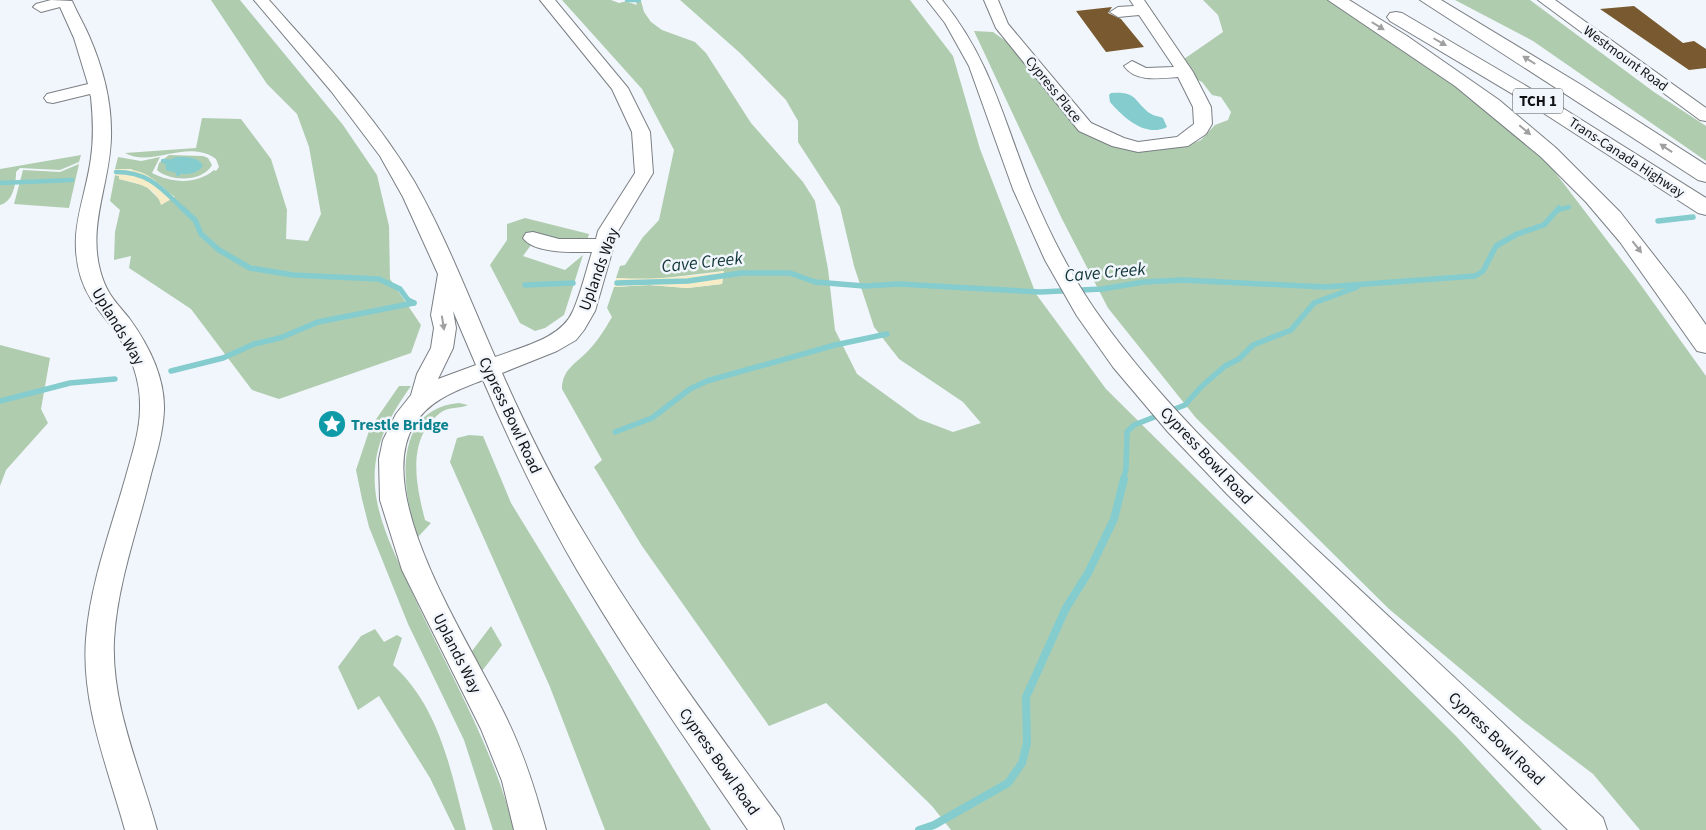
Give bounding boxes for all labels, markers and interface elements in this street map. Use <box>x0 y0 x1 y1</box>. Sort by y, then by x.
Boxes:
one-way arrow <box>1371 21 1385 31</box>
street label: Westmount Road <box>1579 21 1672 96</box>
one-way arrow <box>1433 37 1446 46</box>
street label: Cypress Place <box>1020 52 1086 127</box>
one-way arrow <box>1523 55 1536 65</box>
road number: TCH 1 <box>1513 88 1563 114</box>
street label: Trans-Canada Highway <box>1565 113 1689 203</box>
one-way arrow <box>1518 124 1530 136</box>
one-way arrow <box>1659 143 1672 153</box>
street label: Uplands Way <box>574 224 624 314</box>
one-way arrow <box>1631 240 1642 253</box>
water label: Cave Creek <box>660 246 744 279</box>
water label: Cave Creek <box>1063 256 1147 289</box>
street label: Uplands Way <box>86 284 150 370</box>
one-way arrow <box>440 315 448 331</box>
street label: Cypress Bowl Road <box>473 354 547 477</box>
street label: Cypress Bowl Road <box>1155 402 1257 509</box>
place icon: Trestle Bridge <box>317 409 347 439</box>
place label: Trestle Bridge <box>351 414 449 436</box>
street label: Uplands Way <box>428 610 487 698</box>
street label: Cypress Bowl Road <box>1443 687 1549 791</box>
street label: Cypress Bowl Road <box>674 704 764 820</box>

